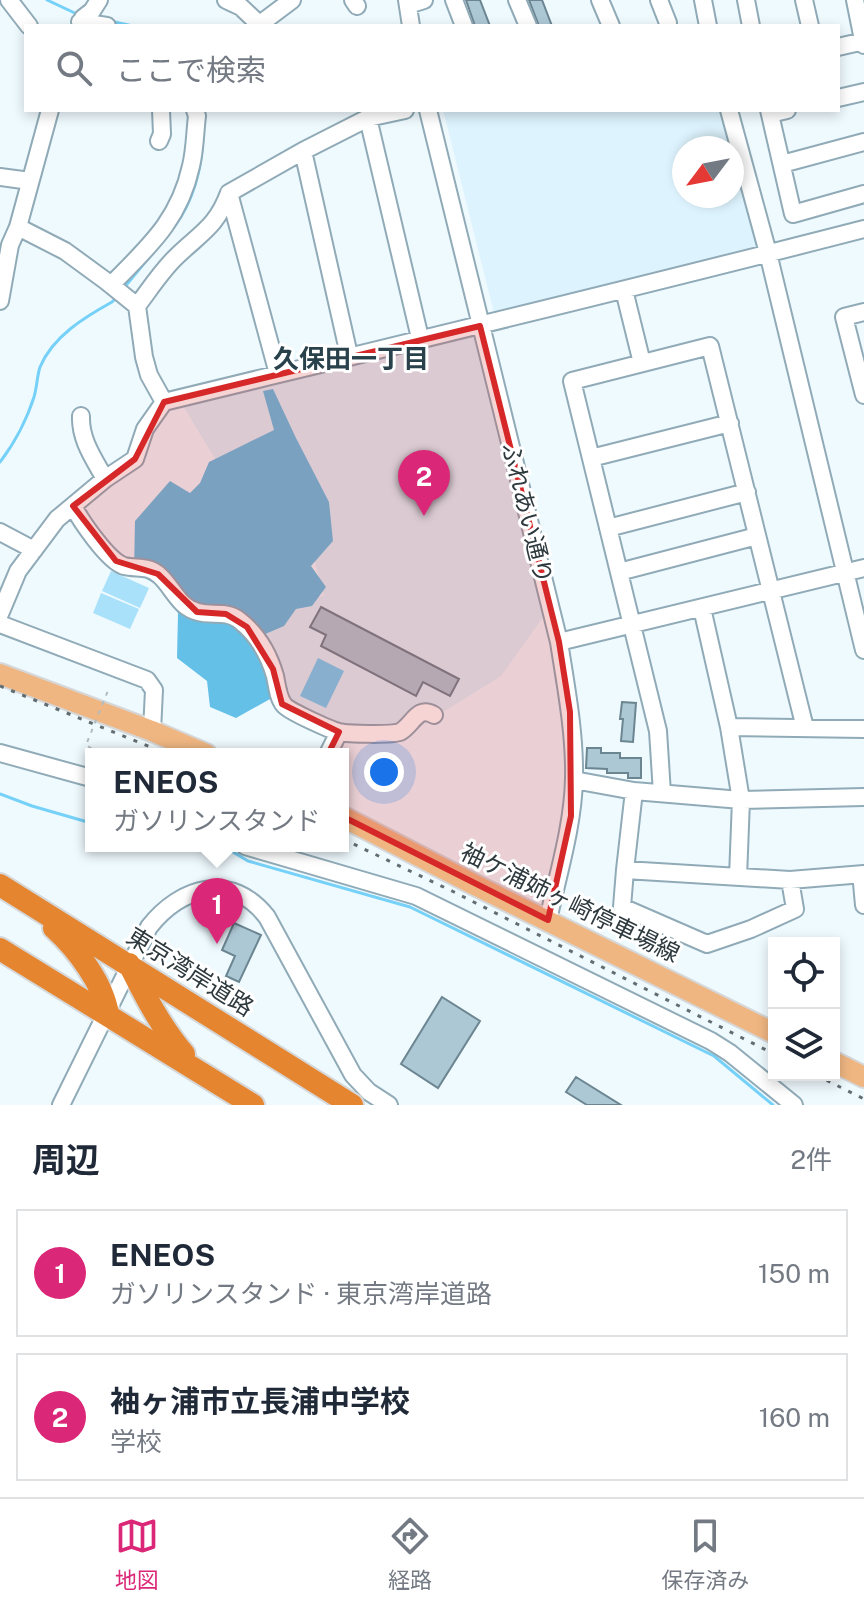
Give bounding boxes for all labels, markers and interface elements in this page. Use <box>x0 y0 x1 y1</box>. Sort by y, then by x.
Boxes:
search box <box>24 24 840 112</box>
icon: search <box>52 46 96 90</box>
text: ここで検索 <box>116 52 266 88</box>
north arrow <box>672 136 744 208</box>
district label: 久保田一丁目 <box>273 343 429 374</box>
street label: ふれあい通り <box>497 440 559 586</box>
pin: 2 <box>398 450 450 516</box>
popup <box>85 748 349 852</box>
your location <box>364 752 404 792</box>
text: ENEOS <box>113 764 218 800</box>
text: ガソリンスタンド <box>113 805 321 836</box>
street label: 袖ケ浦姉ヶ崎停車場線 <box>456 837 684 967</box>
pin: 1 <box>191 878 243 944</box>
street label: 東京湾岸道路 <box>122 921 259 1021</box>
map controls <box>768 937 840 1081</box>
button: locate <box>768 937 840 1009</box>
button: layers <box>768 1009 840 1081</box>
text: 周辺 <box>32 1140 100 1180</box>
text: 2件 <box>791 1144 832 1175</box>
text: ENEOS <box>110 1237 215 1273</box>
text: 1 <box>54 1258 66 1289</box>
text: 150 m <box>758 1258 830 1289</box>
text: ガソリンスタンド · 東京湾岸道路 <box>110 1278 492 1309</box>
text: 袖ヶ浦市立長浦中学校 <box>110 1383 410 1419</box>
text: 2 <box>52 1402 68 1433</box>
text: 160 m <box>759 1402 830 1433</box>
text: 学校 <box>110 1426 162 1457</box>
tab: 地図 <box>115 1514 159 1594</box>
tab: 経路 <box>388 1514 432 1594</box>
tab: 保存済み <box>661 1514 749 1594</box>

